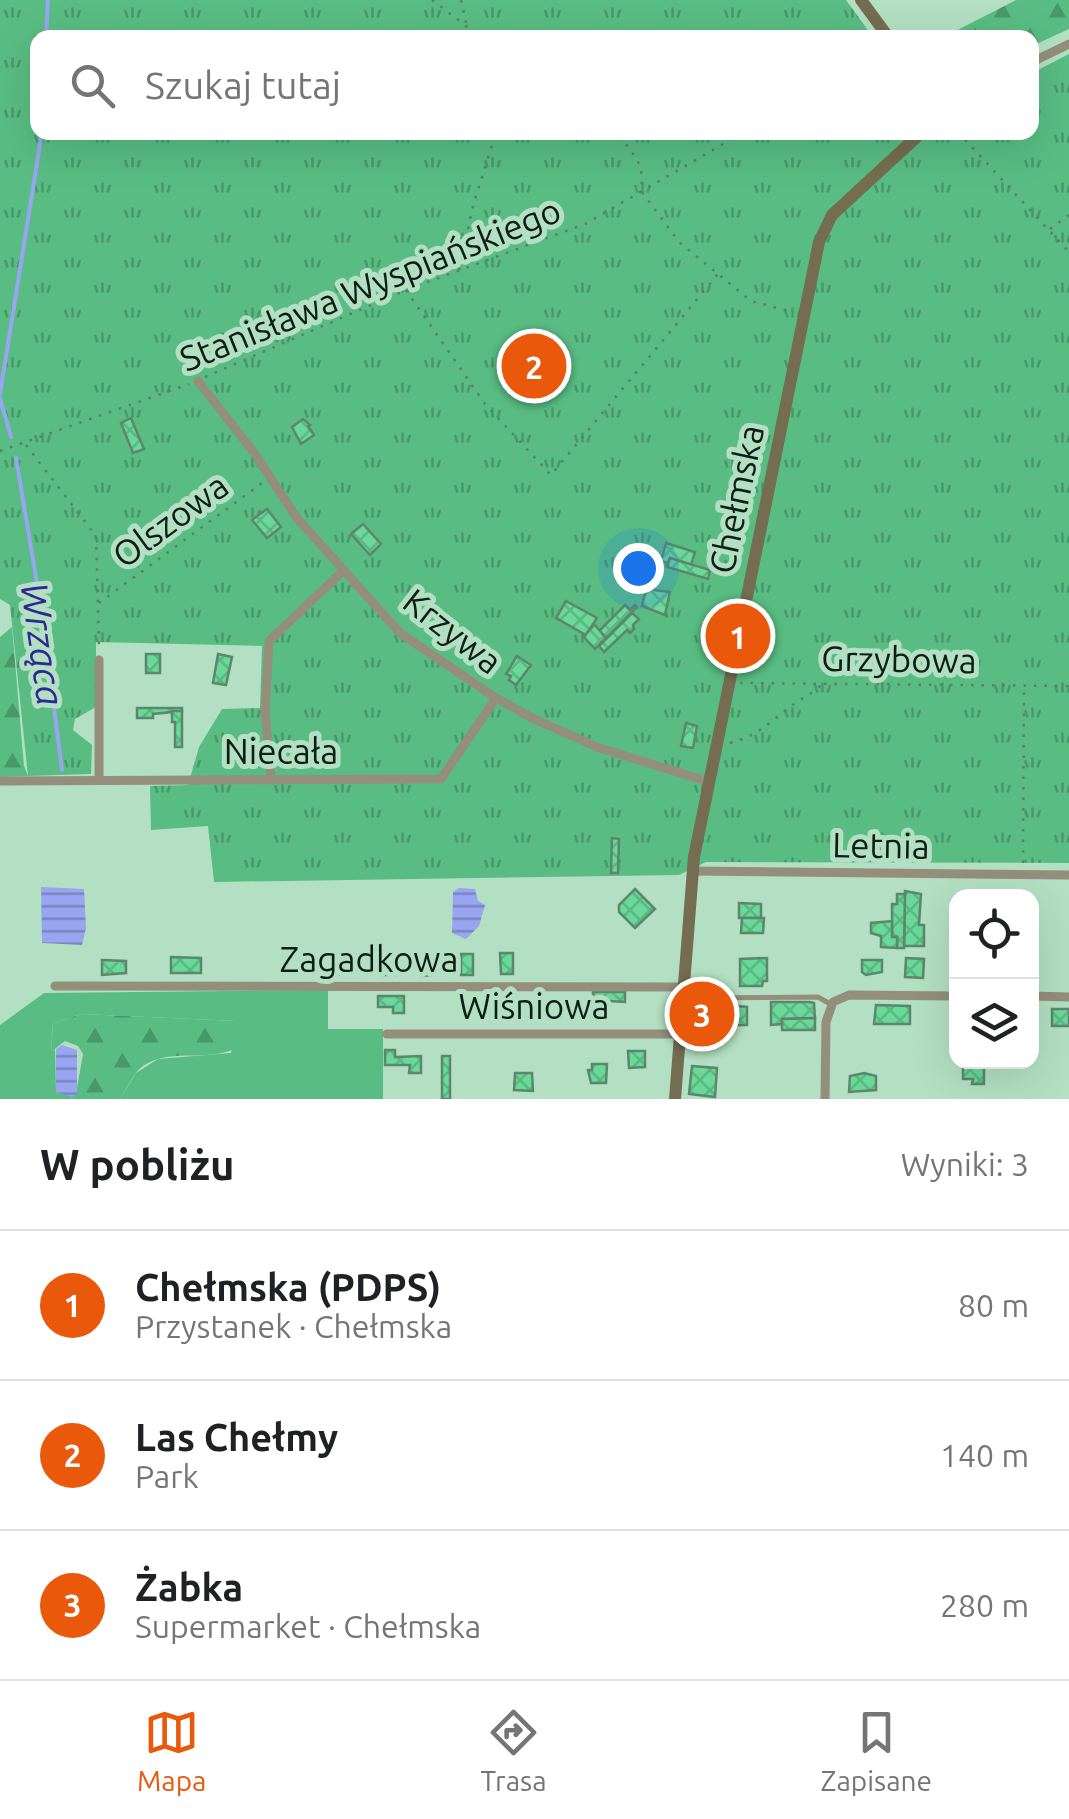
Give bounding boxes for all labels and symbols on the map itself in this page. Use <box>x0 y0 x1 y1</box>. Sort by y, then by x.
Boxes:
street label: Stanisława Wyspiańskiego <box>174 189 566 379</box>
pin: 2 <box>502 328 566 404</box>
street label: Chełmska <box>701 421 771 577</box>
street label: Olszowa <box>105 465 235 575</box>
your location <box>613 543 664 594</box>
water label: Wrząca <box>14 580 72 708</box>
street label: Krzywa <box>396 580 510 682</box>
pin: 1 <box>706 598 770 674</box>
street label: Grzybowa <box>821 638 977 680</box>
street label: Niecała <box>224 731 338 771</box>
street label: Letnia <box>832 824 930 866</box>
street label: Zagadkowa <box>280 939 458 979</box>
pin: 3 <box>670 976 734 1052</box>
street label: Wiśniowa <box>459 986 609 1026</box>

